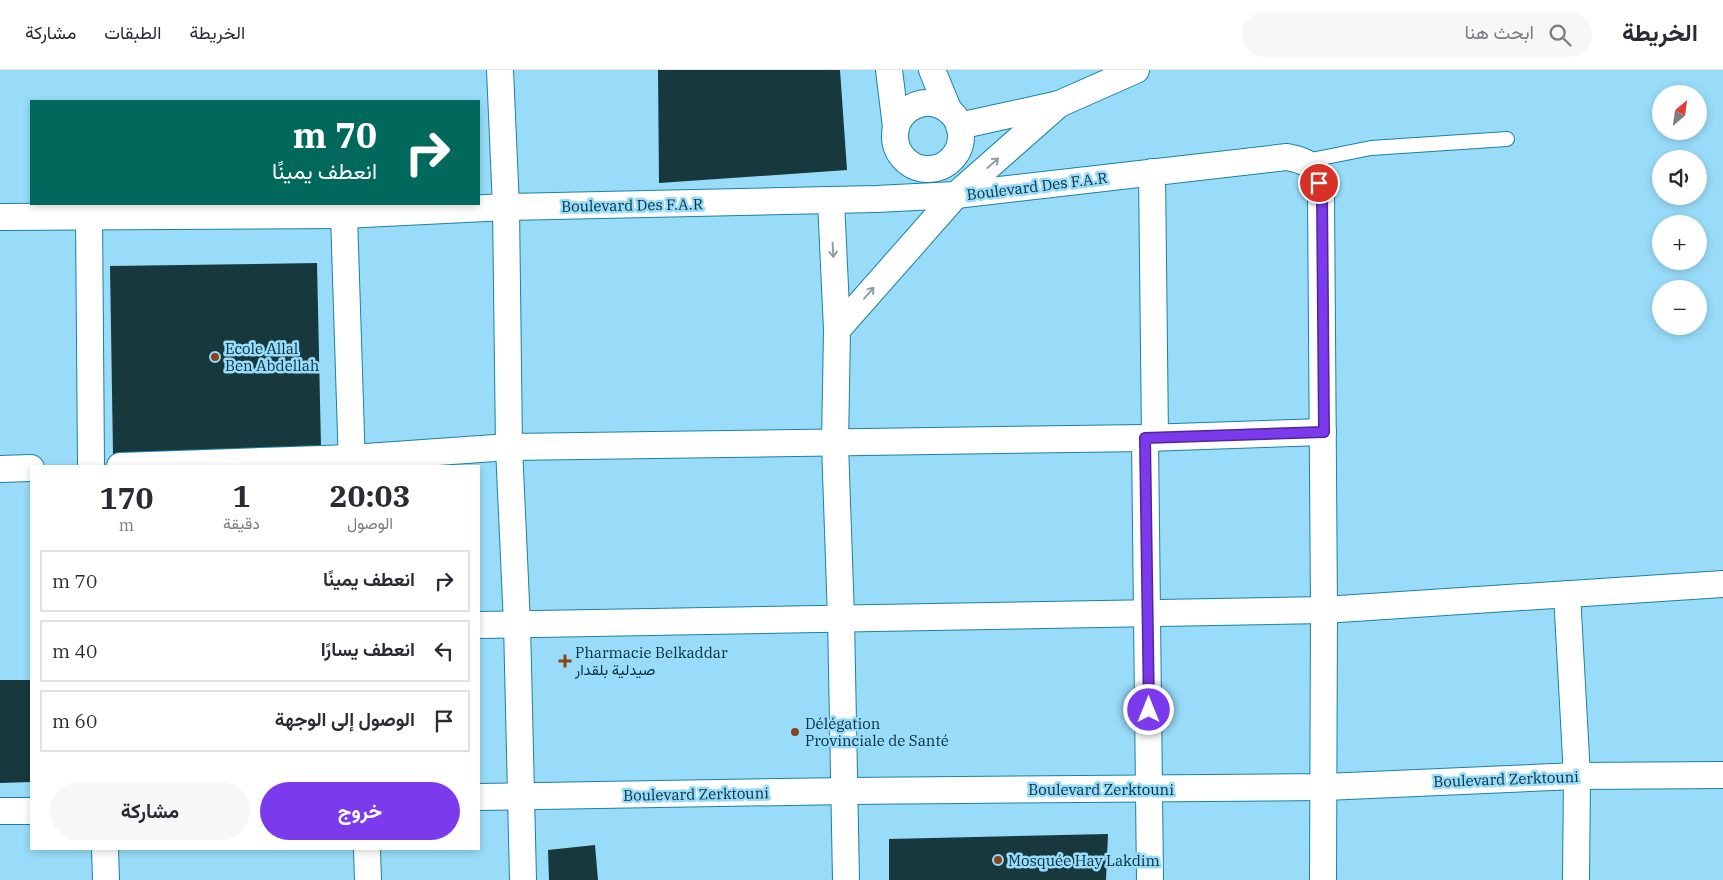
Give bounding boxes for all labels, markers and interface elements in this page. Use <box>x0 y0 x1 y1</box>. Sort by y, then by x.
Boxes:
search box <box>1242 12 1592 57</box>
text: الخريطة <box>1622 16 1698 48</box>
text: ابحث هنا <box>1464 20 1534 44</box>
text: مشاركة <box>25 21 76 44</box>
text: الطبقات <box>104 21 161 44</box>
text: الخريطة <box>189 21 245 44</box>
icon: search <box>1546 21 1574 49</box>
north arrow <box>1652 85 1708 140</box>
map controls <box>1652 85 1707 335</box>
text: 70 m <box>293 112 377 158</box>
icon: right <box>395 120 460 185</box>
button: sound <box>1652 150 1707 205</box>
text: انعطف يمينًا <box>272 156 377 185</box>
one-way arrow <box>986 157 999 169</box>
pin <box>1298 162 1340 204</box>
street label: Boulevard Des F.A.R <box>965 168 1109 204</box>
icon: arrive <box>1305 169 1333 197</box>
street label: Boulevard Des F.A.R <box>561 194 703 216</box>
button: + <box>1652 215 1707 270</box>
one-way arrow <box>829 241 838 257</box>
button: − <box>1652 280 1707 335</box>
one-way arrow <box>863 287 875 300</box>
place label: Ecole Allal Ben Abdellah <box>225 339 319 375</box>
marker: Ecole Allal Ben Abdellah <box>209 351 221 363</box>
text: 1 <box>232 476 250 515</box>
text: 20:03 <box>329 476 411 515</box>
text: 170 <box>99 478 153 517</box>
text: دقيقة <box>223 513 260 533</box>
text: الوصول <box>347 513 393 533</box>
text: m <box>119 515 134 535</box>
text: انعطف يمينًا <box>323 567 415 591</box>
icon: right <box>430 567 458 595</box>
text: 70 m <box>52 569 97 593</box>
text: انعطف يسارًا <box>321 637 415 661</box>
icon: left <box>430 637 458 665</box>
text: 40 m <box>52 639 97 663</box>
place label: Pharmacie Belkaddar صيدلية بلقدار <box>574 643 728 679</box>
marker: Pharmacie Belkaddar صيدلية بلقدار <box>559 655 571 667</box>
position arrow <box>1122 683 1174 735</box>
text: الوصول إلى الوجهة <box>275 707 415 731</box>
icon: arrive <box>430 707 458 735</box>
text: 60 m <box>52 709 97 733</box>
place label: Délégation Provinciale de Santé <box>805 714 949 750</box>
marker: Délégation Provinciale de Santé <box>789 726 801 738</box>
street label: Boulevard Zerktouni <box>1433 767 1579 791</box>
street label: Boulevard Zerktouni <box>1028 780 1174 799</box>
button: مشاركة <box>50 782 250 840</box>
button: خروج <box>260 782 460 840</box>
street label: Boulevard Zerktouni <box>623 783 769 805</box>
place label: Mosquée Hay Lakdim <box>1008 851 1160 870</box>
marker: Mosquée Hay Lakdim <box>992 854 1004 866</box>

